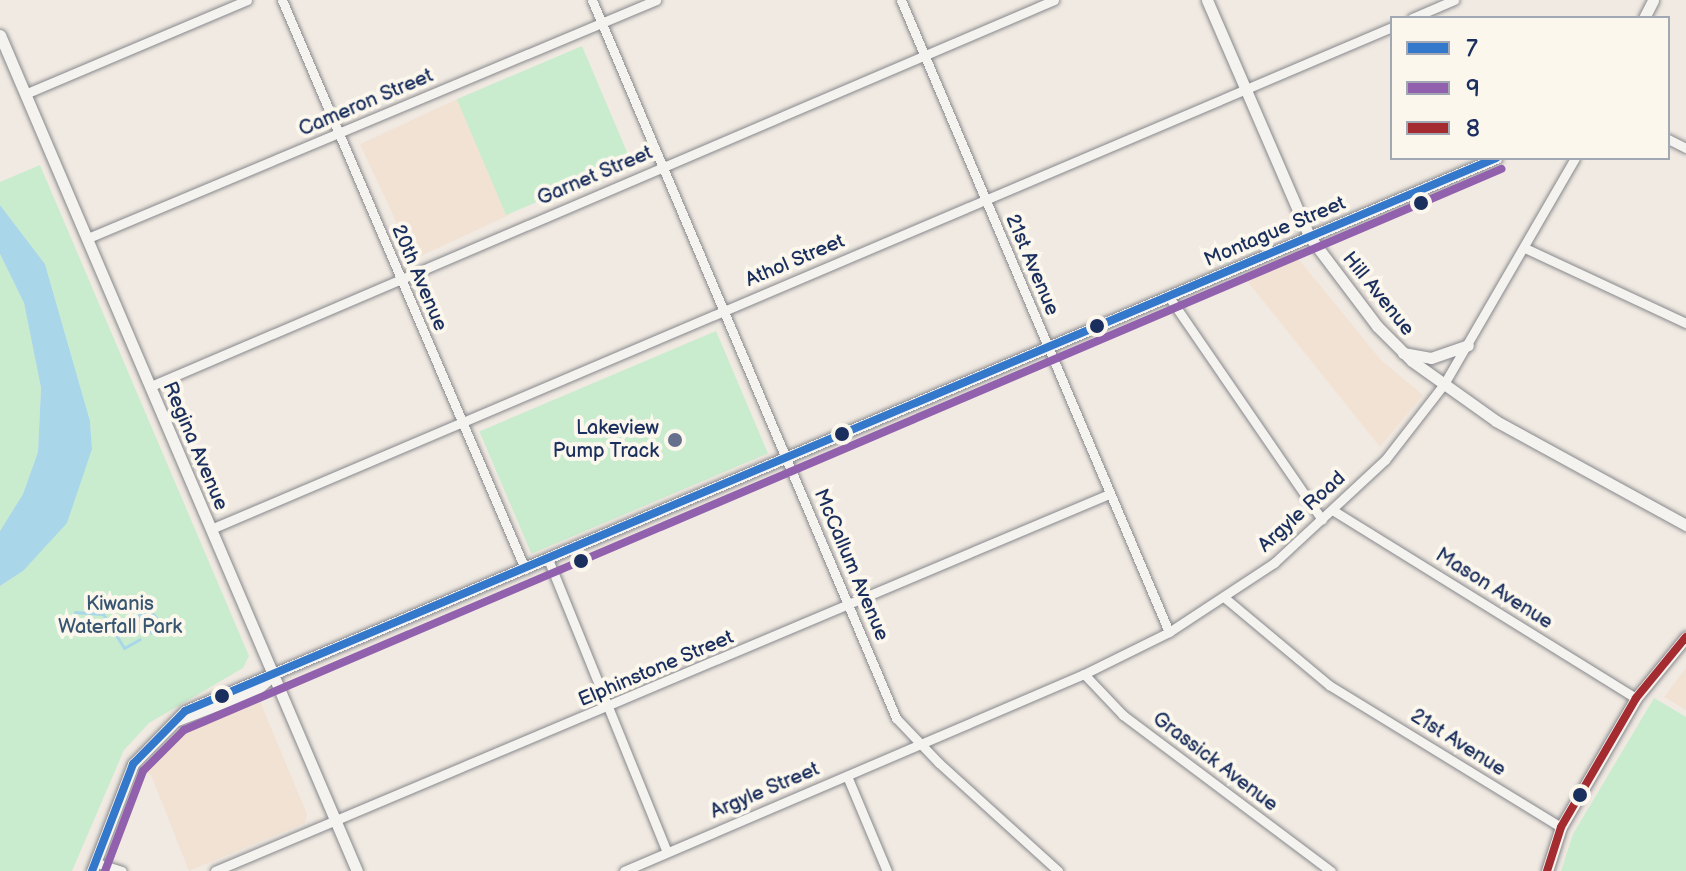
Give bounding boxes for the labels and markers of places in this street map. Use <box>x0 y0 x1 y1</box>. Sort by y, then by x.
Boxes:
unlabelled marker <box>1413 195 1429 211</box>
unlabelled marker <box>1089 318 1105 334</box>
place label: Lakeview Pump Track <box>552 416 659 463</box>
unlabelled marker <box>834 426 850 442</box>
marker: Lakeview Pump Track <box>666 431 684 449</box>
unlabelled marker <box>573 553 589 569</box>
unlabelled marker <box>214 688 230 704</box>
unlabelled marker <box>1572 787 1588 803</box>

